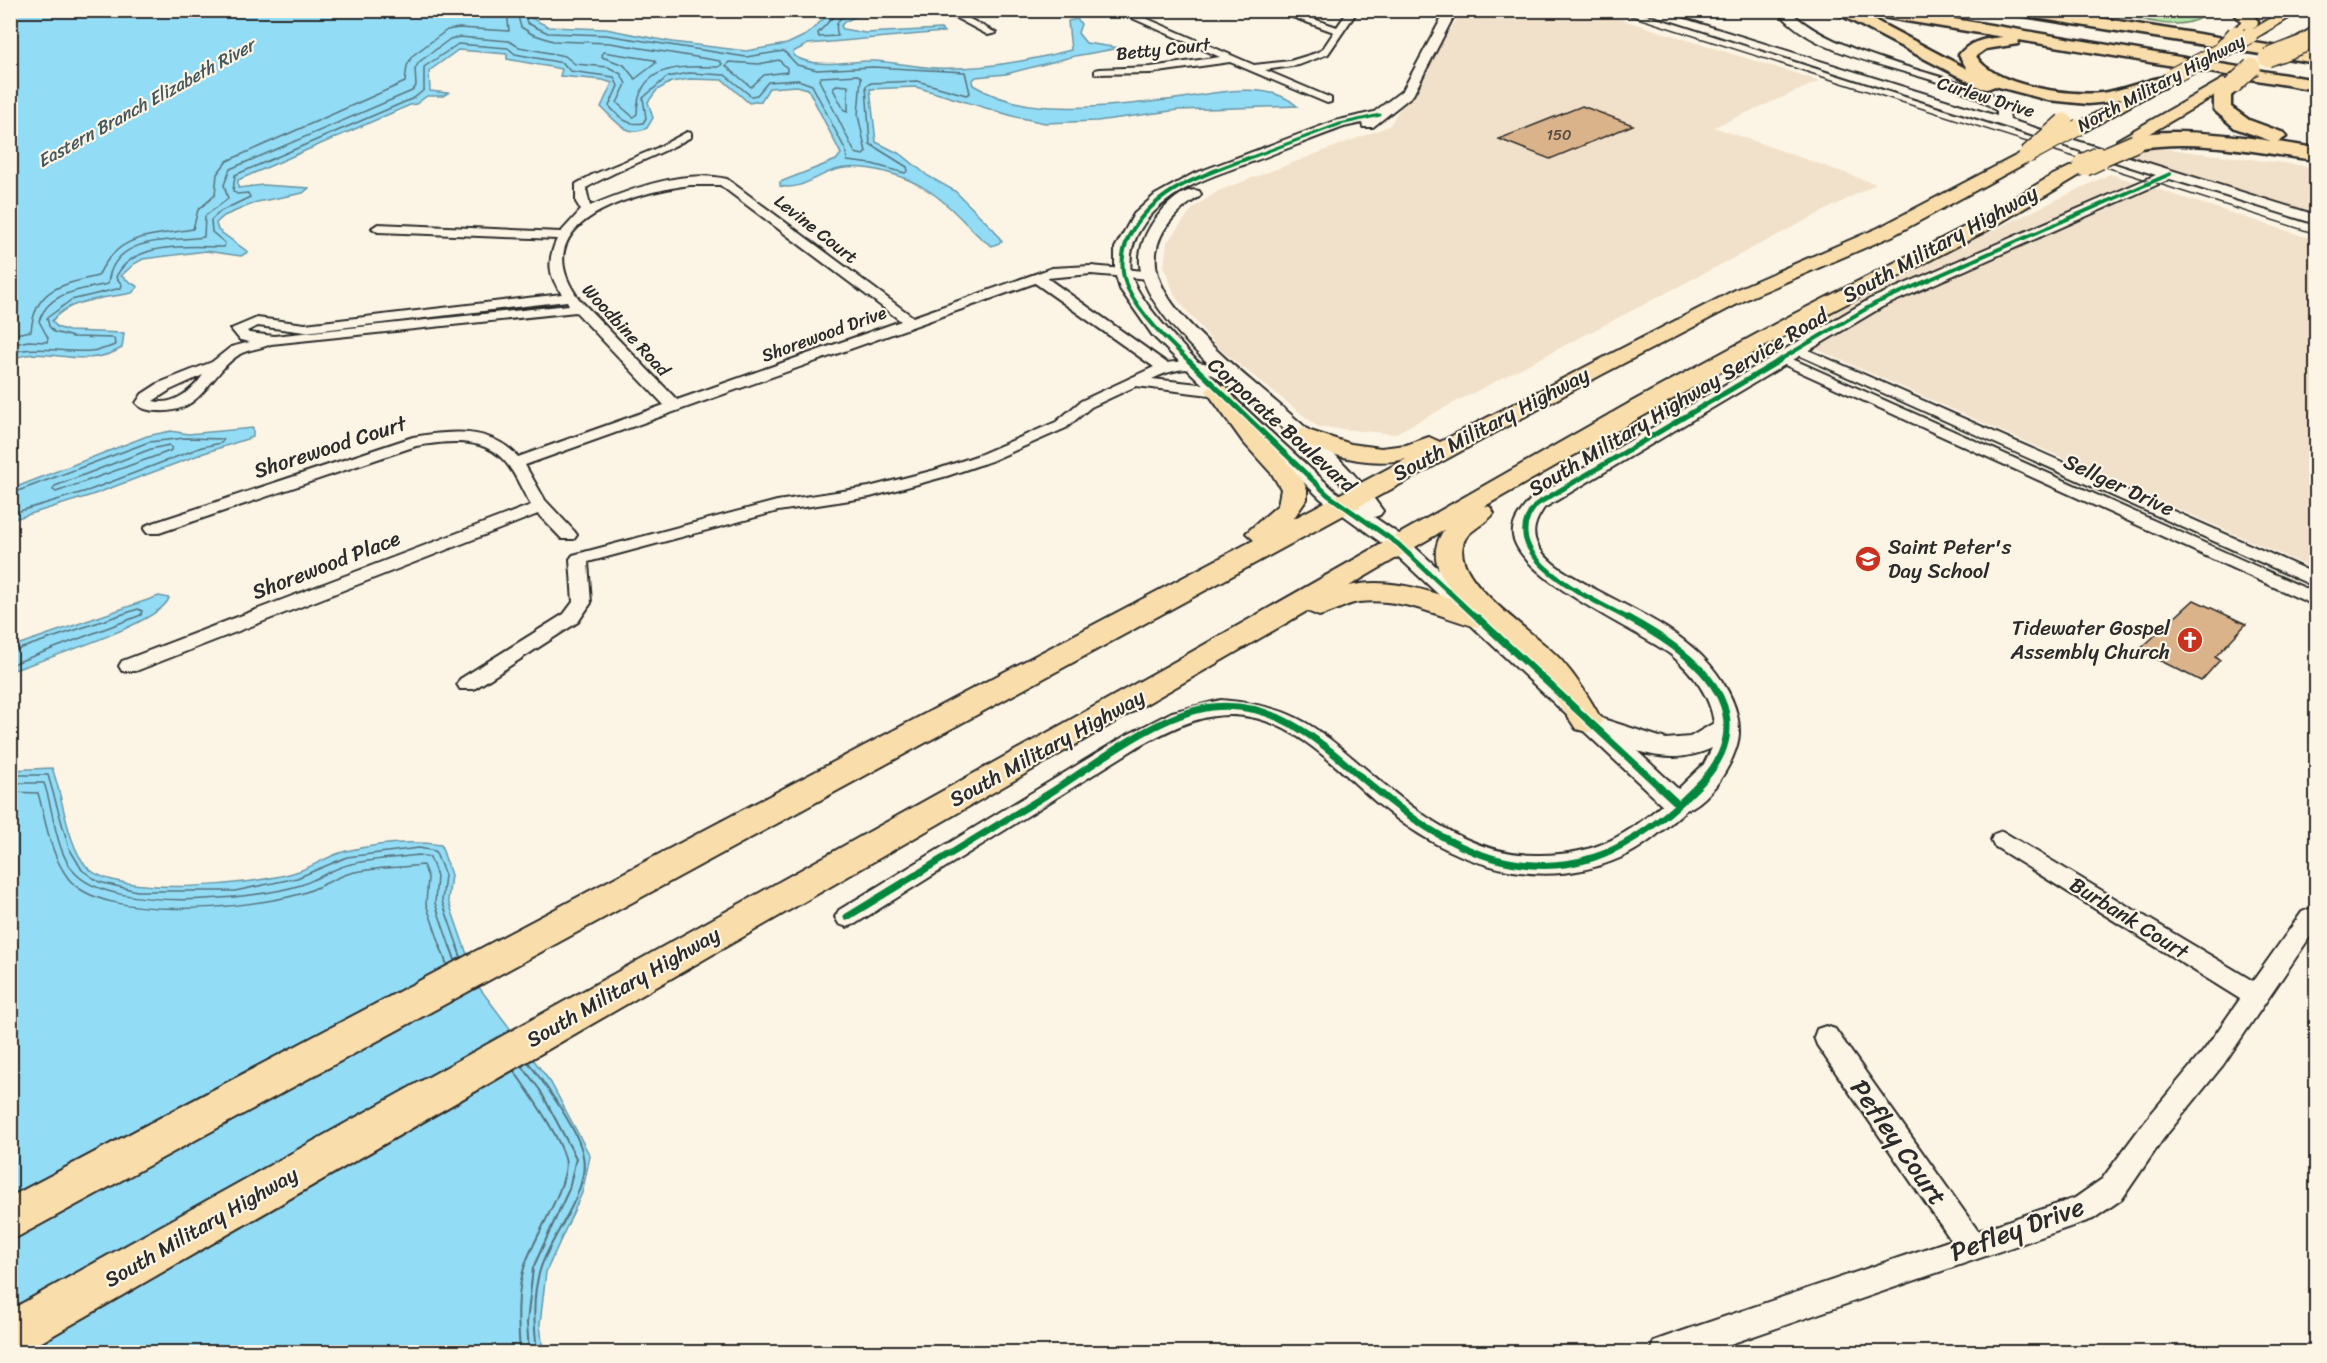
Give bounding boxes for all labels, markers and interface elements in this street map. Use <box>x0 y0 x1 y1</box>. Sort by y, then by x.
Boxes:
street label: North Military Highway <box>2071 25 2252 141</box>
water label: Eastern Branch Elizabeth River <box>31 28 264 176</box>
street label: Betty Court <box>1114 28 1212 70</box>
street label: Curlew Drive <box>1933 67 2039 127</box>
house number: 150 <box>1546 122 1572 148</box>
street label: South Military Highway <box>1835 174 2045 314</box>
street label: Levine Court <box>767 186 865 272</box>
street label: Woodbine Road <box>574 276 679 385</box>
street label: Shorewood Drive <box>757 296 891 371</box>
street label: South Military Highway Service Road <box>1521 296 1837 507</box>
street label: Corporate Boulevard <box>1198 347 1367 504</box>
street label: South Military Highway <box>1385 356 1597 492</box>
street label: Shorewood Court <box>249 404 413 490</box>
street label: Sellger Drive <box>2057 443 2181 527</box>
street label: Shorewood Place <box>246 519 406 611</box>
place label: Saint Peter's Day School <box>1888 528 2012 590</box>
school or university icon: Saint Peter's Day School <box>1853 544 1883 574</box>
place label: Tidewater Gospel Assembly Church <box>2010 609 2171 671</box>
church icon: Tidewater Gospel Assembly Church <box>2175 625 2205 655</box>
street label: South Military Highway <box>942 678 1152 818</box>
street label: Burbank Court <box>2062 866 2197 971</box>
street label: South Military Highway <box>519 916 727 1058</box>
street label: Pefley Court <box>1838 1069 1960 1215</box>
street label: South Military Highway <box>97 1156 305 1298</box>
street label: Pefley Drive <box>1943 1183 2091 1275</box>

